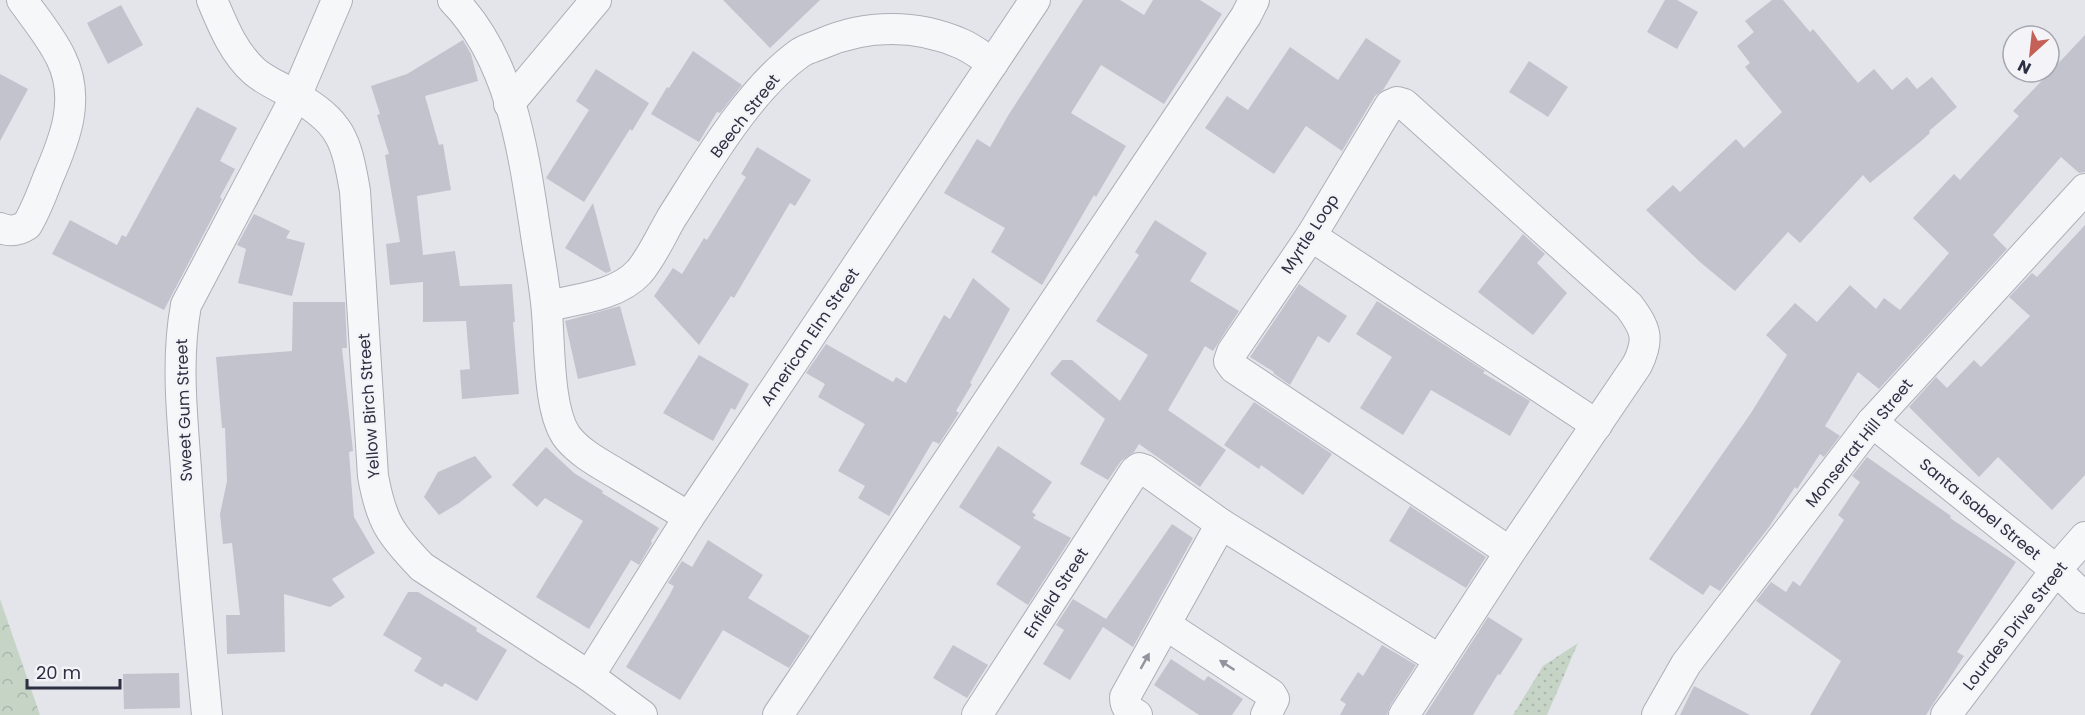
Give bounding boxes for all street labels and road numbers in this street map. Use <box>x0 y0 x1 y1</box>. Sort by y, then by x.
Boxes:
street label: Beech Street <box>705 69 785 163</box>
street label: Myrtle Loop <box>1276 189 1344 278</box>
street label: American Elm Street <box>755 263 865 411</box>
street label: Yellow Birch Street <box>352 332 386 479</box>
street label: Sweet Gum Street <box>170 338 198 482</box>
street label: Monserrat Hill Street <box>1800 374 1918 512</box>
street label: Santa Isabel Street <box>1914 453 2046 565</box>
street label: Enfield Street <box>1018 543 1094 643</box>
street label: Lourdes Drive Street <box>1957 557 2073 695</box>

